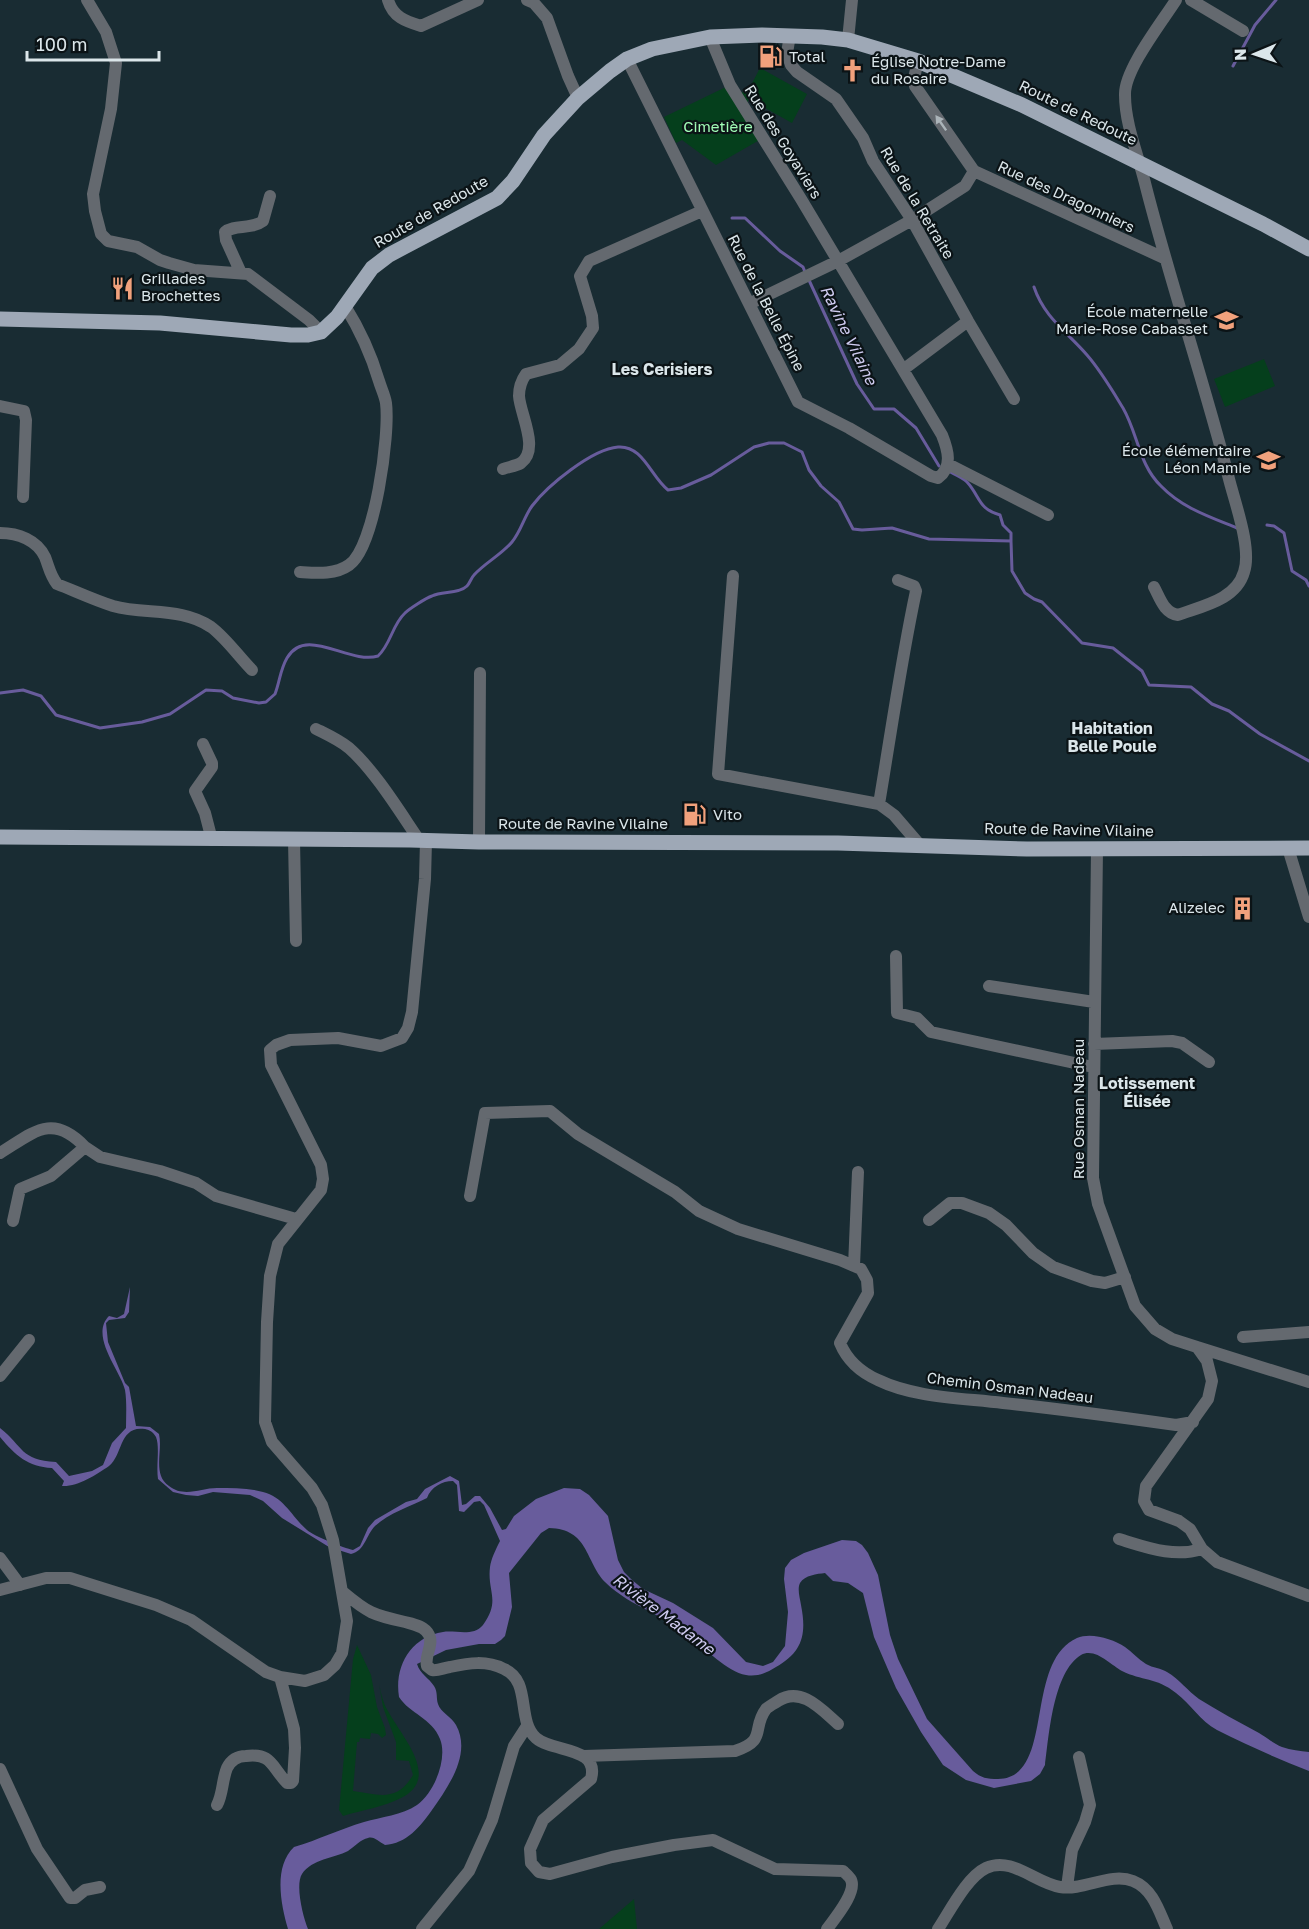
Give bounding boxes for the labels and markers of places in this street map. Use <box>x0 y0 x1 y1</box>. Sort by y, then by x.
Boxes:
fuel station icon: Total <box>758 44 784 70</box>
place label: Total <box>789 47 825 65</box>
place label: Église Notre-Dame du Rosaire <box>871 52 1006 87</box>
church icon: Église Notre-Dame du Rosaire <box>840 58 866 84</box>
place label: Grillades Brochettes <box>141 269 220 304</box>
restaurant icon: Grillades Brochettes <box>110 275 136 301</box>
place label: École maternelle Marie-Rose Cabasset <box>1056 302 1208 337</box>
school or university icon: École maternelle Marie-Rose Cabasset <box>1213 308 1239 334</box>
place label: École élémentaire Léon Mamie <box>1122 441 1251 476</box>
school or university icon: École élémentaire Léon Mamie <box>1256 447 1282 473</box>
fuel station icon: Vito <box>682 802 708 828</box>
place label: Vito <box>713 805 742 823</box>
building icon: Alizelec <box>1230 895 1256 921</box>
place label: Alizelec <box>1169 898 1225 916</box>

